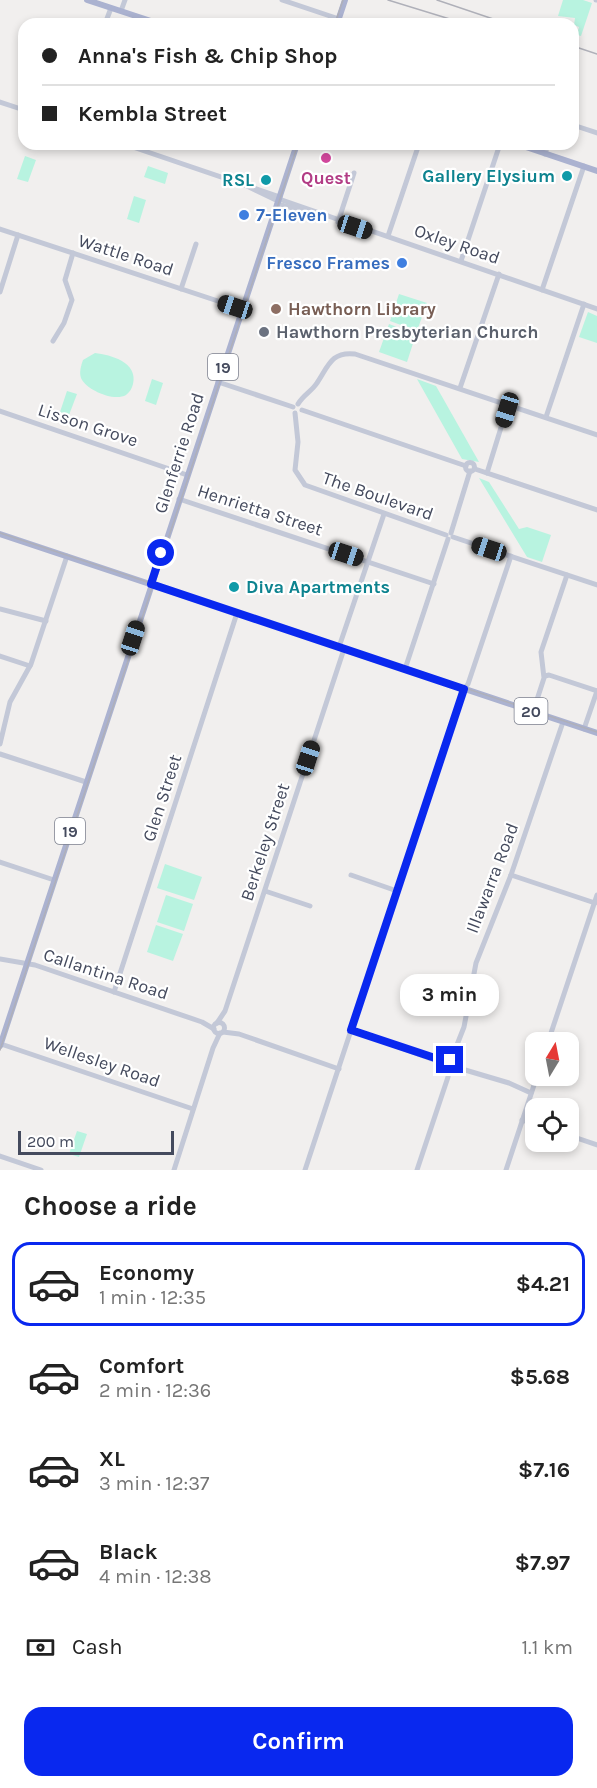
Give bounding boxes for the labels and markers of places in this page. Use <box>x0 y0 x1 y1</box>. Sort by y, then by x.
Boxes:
marker: Quest <box>319 151 333 165</box>
place label: Gallery Elysium <box>422 165 555 187</box>
place label: Quest <box>301 167 351 189</box>
place label: RSL <box>222 169 254 191</box>
marker: Gallery Elysium <box>560 169 574 183</box>
marker: RSL <box>259 173 273 187</box>
place label: 7-Eleven <box>256 204 327 226</box>
marker: 7-Eleven <box>237 208 251 222</box>
place label: Fresco Frames <box>266 252 390 274</box>
marker: Fresco Frames <box>395 256 409 270</box>
place label: Hawthorn Library <box>288 298 436 320</box>
marker: Hawthorn Library <box>269 302 283 316</box>
place label: Hawthorn Presbyterian Church <box>276 321 539 343</box>
marker: Hawthorn Presbyterian Church <box>257 325 271 339</box>
place label: Diva Apartments <box>246 576 390 598</box>
marker: Diva Apartments <box>227 580 241 594</box>

